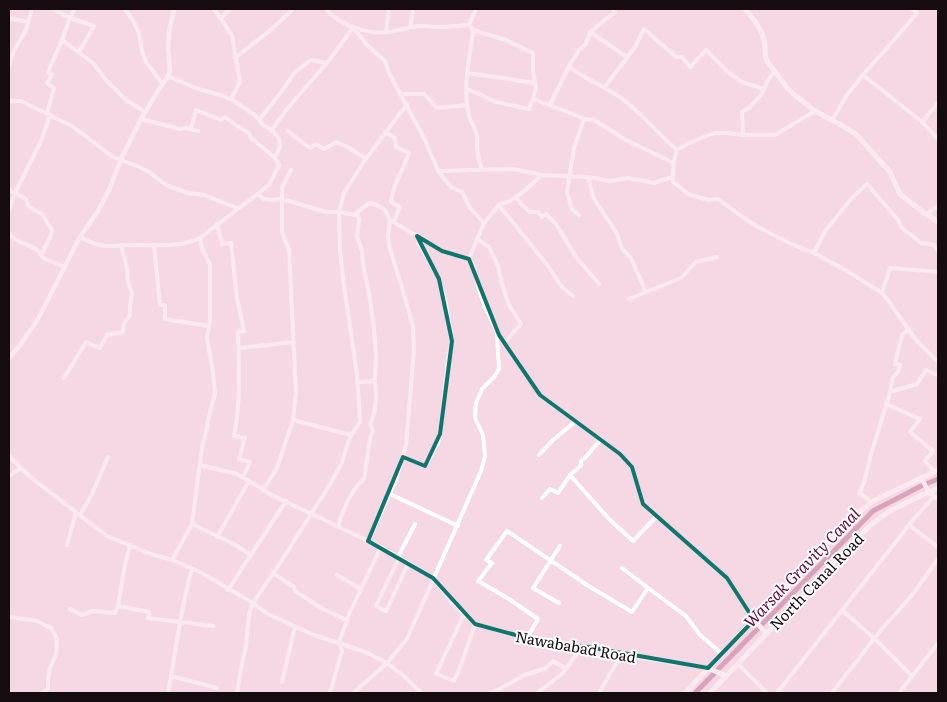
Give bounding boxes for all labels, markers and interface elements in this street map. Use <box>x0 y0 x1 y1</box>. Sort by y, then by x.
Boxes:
water label: Warsak Gravity Canal <box>737 501 865 632</box>
street label: North Canal Road <box>764 527 868 635</box>
street label: Nawababad Road <box>514 624 638 668</box>

